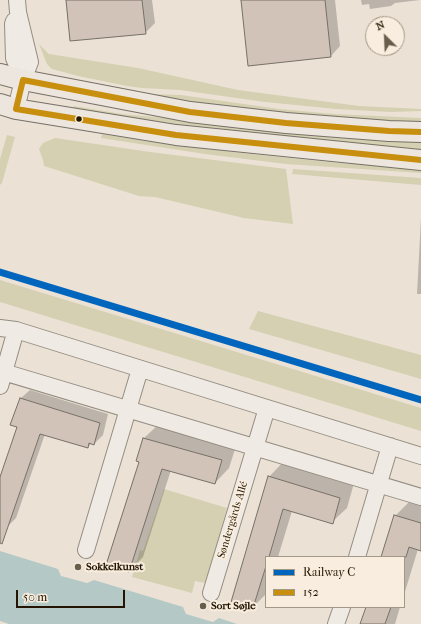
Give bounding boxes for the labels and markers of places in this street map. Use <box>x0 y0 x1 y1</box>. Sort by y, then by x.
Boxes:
unlabelled marker <box>74 114 84 124</box>
place label: Sokkelkunst <box>86 560 143 574</box>
marker: Sokkelkunst <box>73 562 83 572</box>
place label: Sort Søjle <box>211 599 256 613</box>
marker: Sort Søjle <box>198 601 208 611</box>

